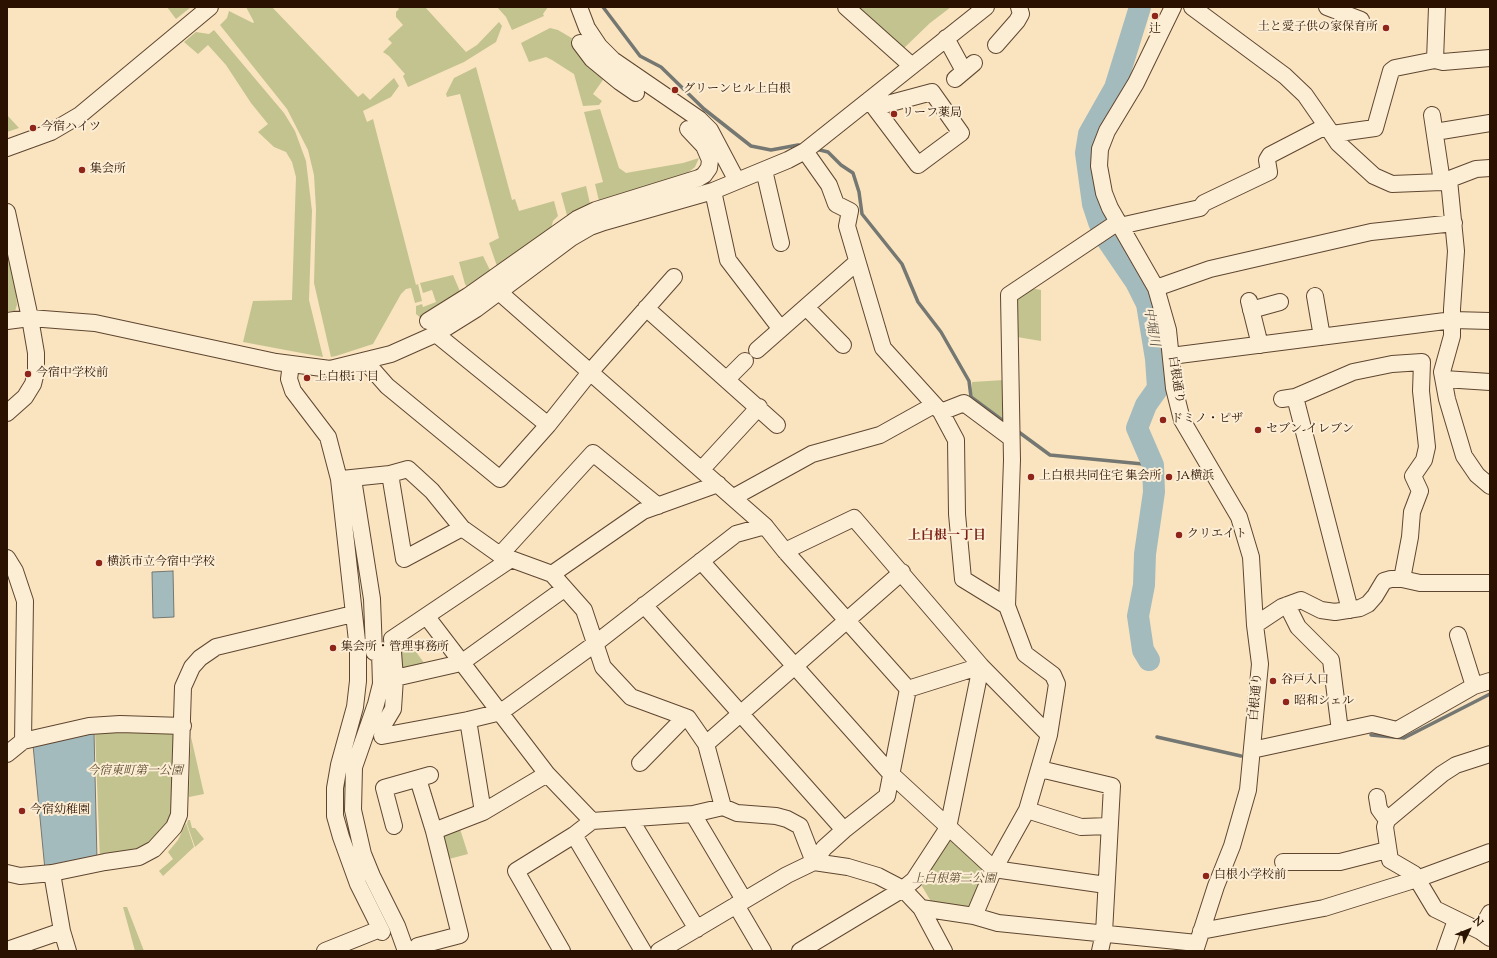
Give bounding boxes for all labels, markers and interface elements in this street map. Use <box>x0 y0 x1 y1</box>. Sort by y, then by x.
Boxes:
marker: 辻 <box>1150 11 1160 21</box>
place label: 土と愛子供の家保育所 <box>1258 21 1378 35</box>
place label: 辻 <box>1149 23 1161 37</box>
marker: 土と愛子供の家保育所 <box>1381 23 1391 33</box>
place label: グリーンヒル上白根 <box>683 83 791 97</box>
marker: グリーンヒル上白根 <box>670 85 680 95</box>
place label: リーフ薬局 <box>902 107 962 121</box>
marker: リーフ薬局 <box>889 109 899 119</box>
place label: 今宿ハイツ <box>41 121 101 135</box>
marker: 今宿ハイツ <box>28 123 38 133</box>
place label: 集会所 <box>90 163 126 177</box>
marker: 集会所 <box>77 165 87 175</box>
water label: 中堀川 <box>1139 306 1161 348</box>
street label: 白根通り <box>1164 355 1186 405</box>
place label: 今宿中学校前 <box>36 367 108 381</box>
marker: 今宿中学校前 <box>23 369 33 379</box>
place label: 上白根1丁目 <box>315 371 379 385</box>
marker: 上白根1丁目 <box>302 373 312 383</box>
place label: ドミノ・ピザ <box>1171 413 1243 427</box>
marker: ドミノ・ピザ <box>1158 415 1168 425</box>
place label: セブン-イレブン <box>1266 423 1354 437</box>
marker: セブン-イレブン <box>1253 425 1263 435</box>
place label: 上白根共同住宅 集会所 <box>1039 470 1162 484</box>
place label: JA横浜 <box>1177 470 1214 484</box>
marker: 上白根共同住宅 集会所 <box>1026 472 1036 482</box>
marker: JA横浜 <box>1164 472 1174 482</box>
place label: クリエイト <box>1187 528 1247 542</box>
district label: 上白根一丁目 <box>908 529 986 545</box>
marker: クリエイト <box>1174 530 1184 540</box>
place label: 横浜市立今宿中学校 <box>107 556 215 570</box>
marker: 横浜市立今宿中学校 <box>94 558 104 568</box>
place label: 集会所・管理事務所 <box>341 641 449 655</box>
marker: 集会所・管理事務所 <box>328 643 338 653</box>
street label: 白根通り <box>1248 672 1266 722</box>
place label: 谷戸入口 <box>1281 674 1329 688</box>
marker: 谷戸入口 <box>1268 676 1278 686</box>
place label: 昭和シェル <box>1294 695 1354 709</box>
marker: 昭和シェル <box>1281 697 1291 707</box>
park label: 今宿東町第一公園 <box>87 765 183 779</box>
place label: 今宿幼稚園 <box>30 804 90 818</box>
marker: 今宿幼稚園 <box>17 806 27 816</box>
place label: 白根小学校前 <box>1214 869 1286 883</box>
marker: 白根小学校前 <box>1201 871 1211 881</box>
park label: 上白根第二公園 <box>912 873 996 887</box>
north arrow <box>1449 910 1489 950</box>
text: N <box>1469 913 1487 930</box>

